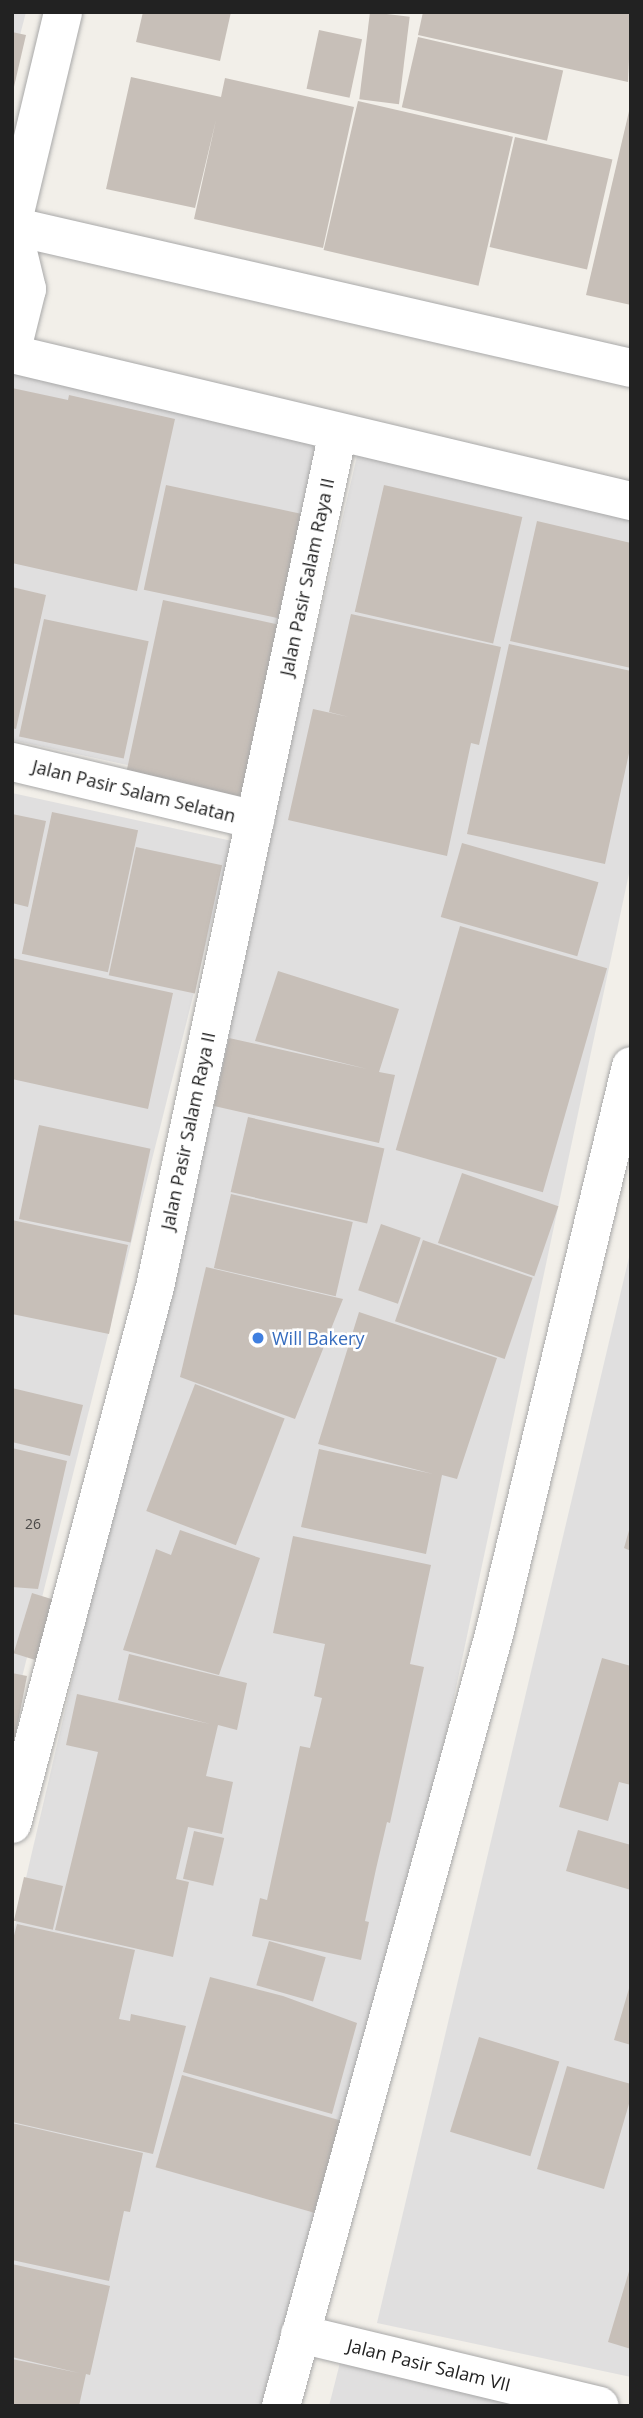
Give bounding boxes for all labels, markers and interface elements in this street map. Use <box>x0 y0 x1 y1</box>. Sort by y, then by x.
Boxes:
street label: Jalan Pasir Salam Raya II <box>275 476 339 678</box>
street label: Jalan Pasir Salam Selatan <box>30 755 238 827</box>
street label: Jalan Pasir Salam Raya II <box>156 1030 220 1232</box>
place label: Will Bakery <box>272 1327 364 1349</box>
marker: Will Bakery <box>250 1330 266 1346</box>
house number: 26 <box>25 1516 41 1532</box>
street label: Jalan Pasir Salam VII <box>345 2334 513 2396</box>

